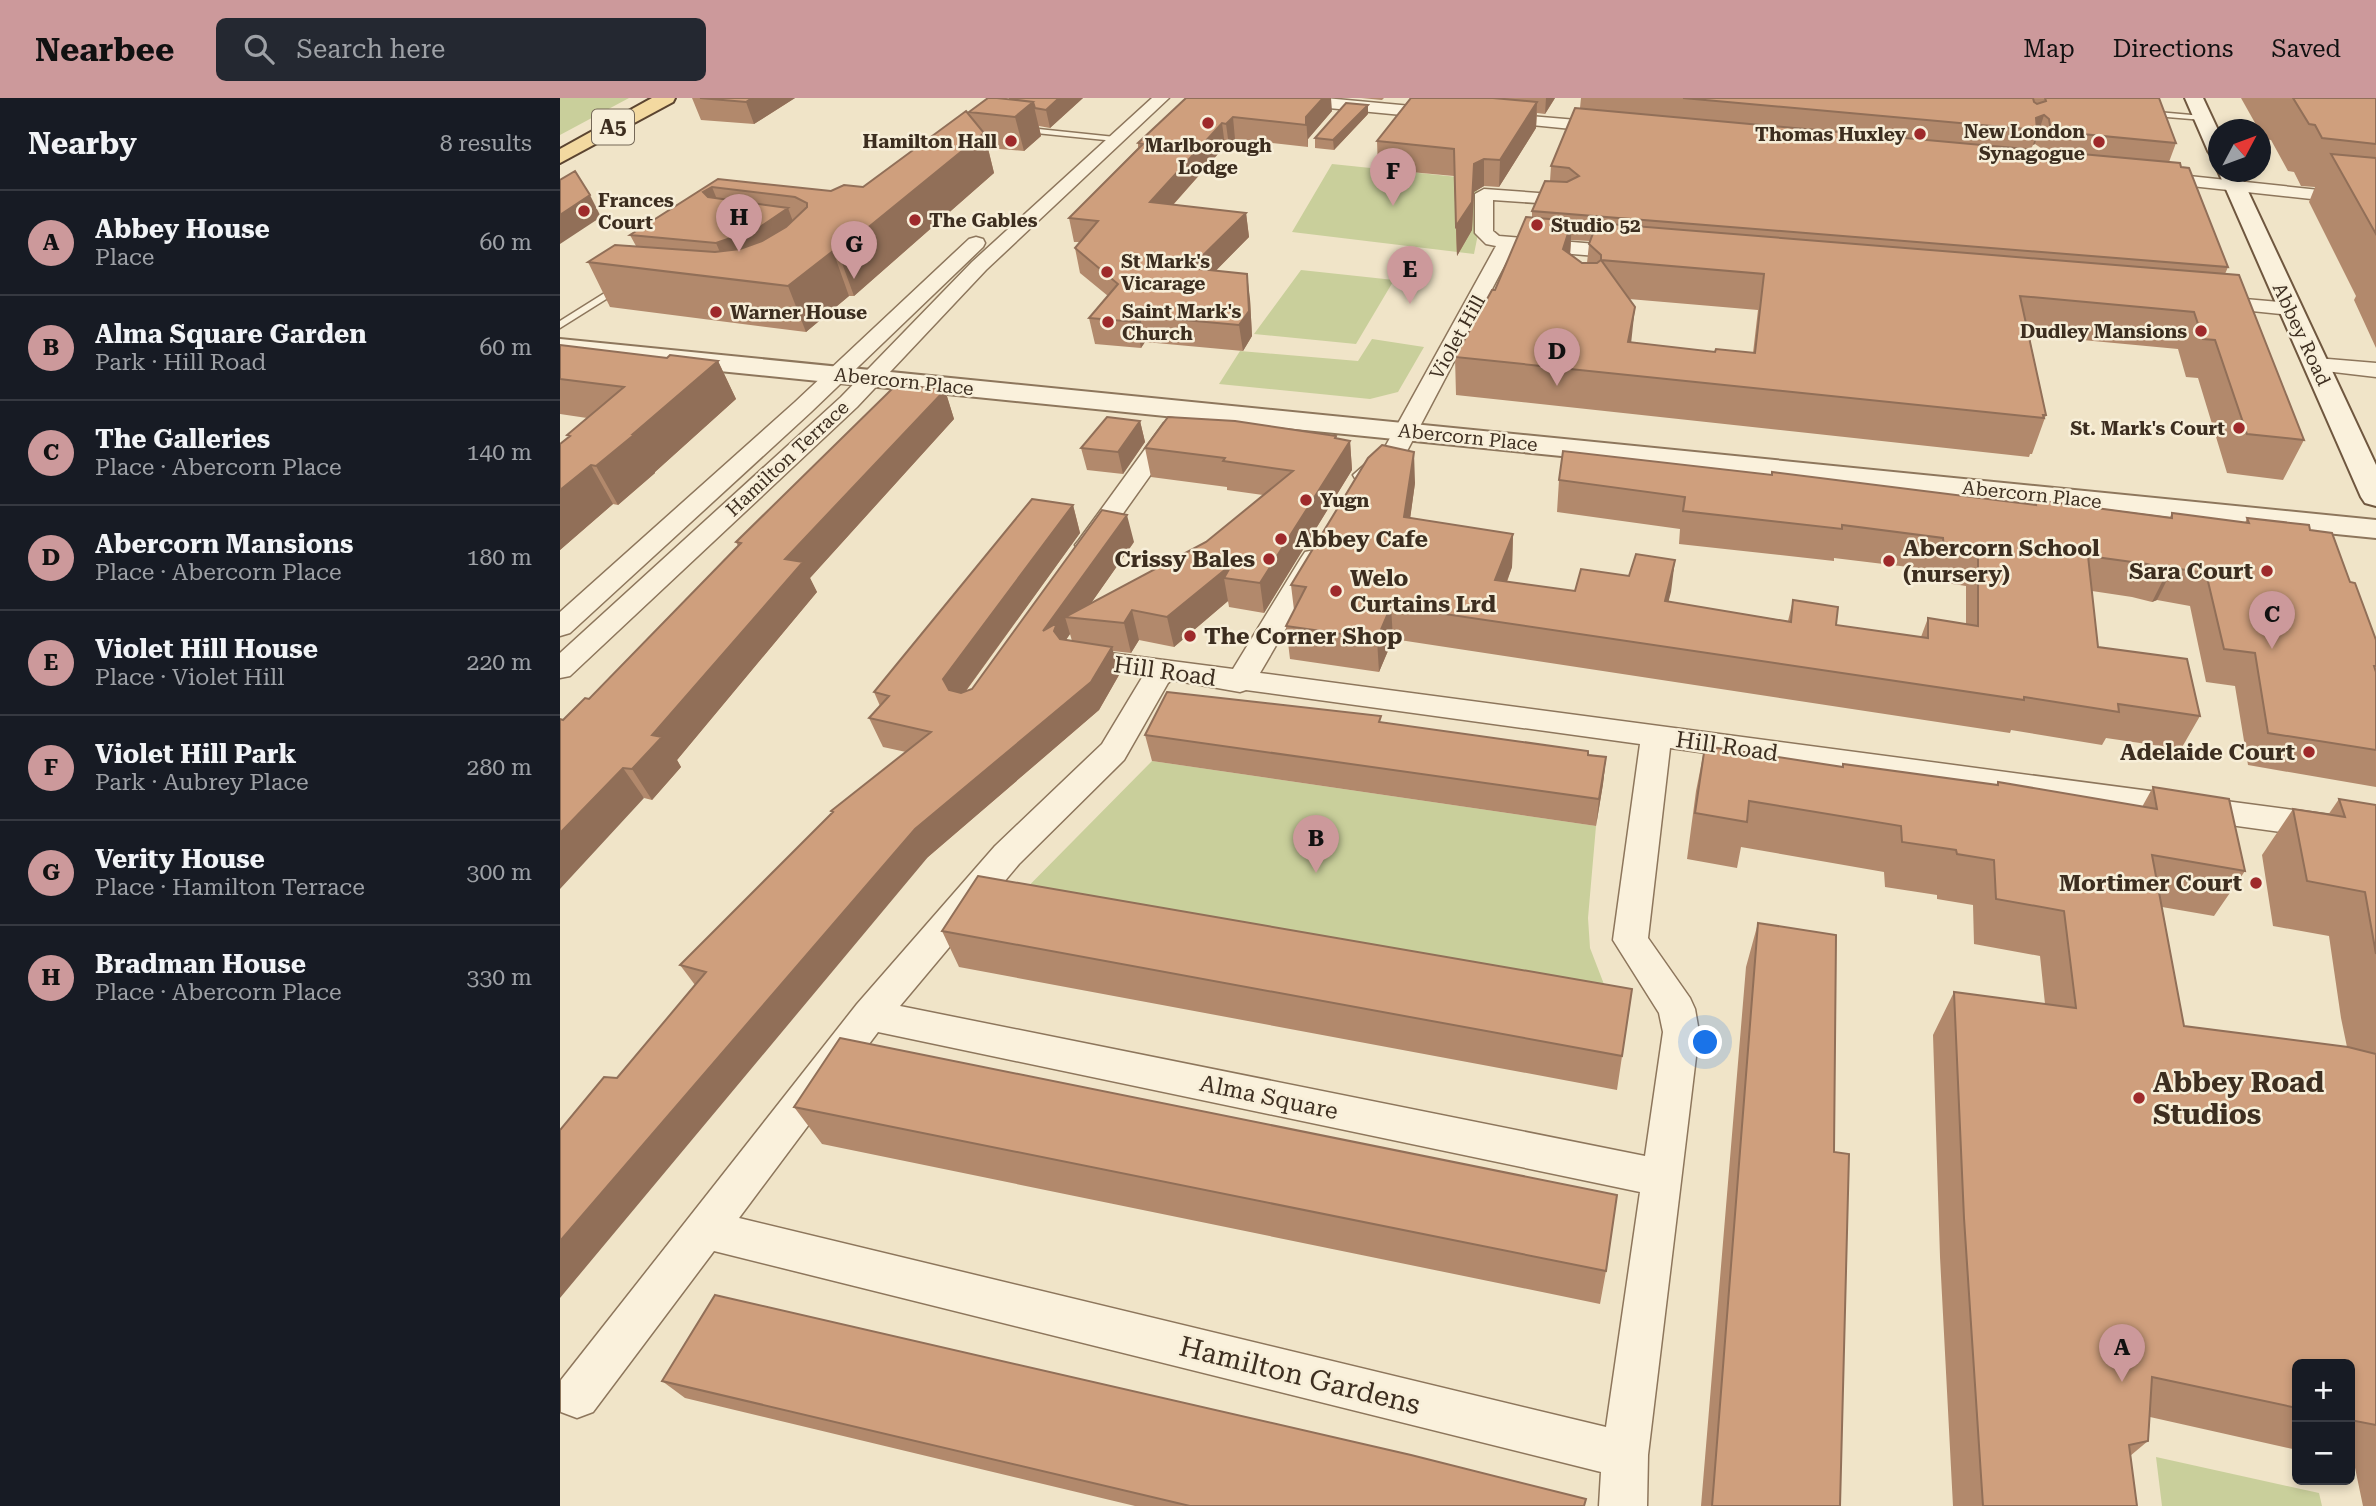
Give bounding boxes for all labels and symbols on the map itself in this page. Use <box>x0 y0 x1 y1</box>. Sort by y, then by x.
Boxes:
road number: A5 <box>592 110 634 144</box>
marker: Marlborough Lodge <box>1200 115 1216 131</box>
north arrow <box>2208 119 2271 182</box>
place label: New London Synagogue <box>1964 120 2085 165</box>
place label: Thomas Huxley <box>1755 123 1907 146</box>
marker: Thomas Huxley <box>1912 126 1928 142</box>
place label: Hamilton Hall <box>863 130 997 153</box>
marker: Hamilton Hall <box>1003 133 1019 149</box>
place label: Marlborough Lodge <box>1144 134 1272 179</box>
marker: New London Synagogue <box>2091 134 2107 150</box>
pin: F <box>1370 148 1416 206</box>
place label: Frances Court <box>598 189 674 234</box>
pin: H <box>716 194 762 252</box>
marker: Frances Court <box>576 203 592 219</box>
place label: The Gables <box>929 209 1038 232</box>
marker: The Gables <box>907 212 923 228</box>
place label: Studio 52 <box>1551 214 1641 237</box>
marker: Studio 52 <box>1529 217 1545 233</box>
pin: G <box>831 221 877 279</box>
pin: E <box>1387 246 1433 304</box>
place label: St Mark's Vicarage <box>1121 250 1210 295</box>
marker: St Mark's Vicarage <box>1099 264 1115 280</box>
street label: Abbey Road <box>2268 279 2335 389</box>
street label: Violet Hill <box>1425 291 1490 383</box>
place label: Saint Mark's Church <box>1122 300 1241 345</box>
place label: Warner House <box>730 301 867 324</box>
marker: Warner House <box>708 304 724 320</box>
marker: Saint Mark's Church <box>1100 314 1116 330</box>
place label: Dudley Mansions <box>2020 320 2187 343</box>
marker: Dudley Mansions <box>2193 323 2209 339</box>
pin: D <box>1534 328 1580 386</box>
street label: Abercorn Place <box>833 363 975 400</box>
street label: Hamilton Terrace <box>721 396 853 521</box>
place label: St. Mark's Court <box>2070 417 2225 440</box>
street label: Abercorn Place <box>1397 419 1539 456</box>
marker: St. Mark's Court <box>2231 420 2247 436</box>
street label: Abercorn Place <box>1961 476 2103 513</box>
place label: Yugn <box>1320 489 1370 512</box>
marker: Yugn <box>1298 492 1314 508</box>
place label: Abbey Cafe <box>1295 526 1428 553</box>
marker: Abbey Cafe <box>1273 531 1289 547</box>
place label: Abercorn School (nursery) <box>1903 535 2100 588</box>
place label: Crissy Bales <box>1114 546 1255 573</box>
marker: Crissy Bales <box>1261 551 1277 567</box>
marker: Abercorn School (nursery) <box>1881 553 1897 569</box>
place label: Sara Court <box>2129 558 2253 585</box>
marker: Sara Court <box>2259 563 2275 579</box>
place label: Welo Curtains Lrd <box>1350 565 1496 618</box>
marker: Welo Curtains Lrd <box>1328 583 1344 599</box>
pin: C <box>2249 591 2295 649</box>
place label: The Corner Shop <box>1204 623 1403 650</box>
marker: The Corner Shop <box>1182 628 1198 644</box>
street label: Hill Road <box>1112 651 1218 692</box>
street label: Hill Road <box>1674 726 1780 767</box>
place label: Adelaide Court <box>2120 739 2295 766</box>
marker: Adelaide Court <box>2301 744 2317 760</box>
pin: B <box>1293 815 1339 873</box>
place label: Mortimer Court <box>2059 870 2242 897</box>
marker: Mortimer Court <box>2248 875 2264 891</box>
your location <box>1688 1025 1722 1059</box>
place label: Abbey Road Studios <box>2153 1066 2324 1131</box>
street label: Alma Square <box>1197 1070 1341 1125</box>
marker: Abbey Road Studios <box>2131 1090 2147 1106</box>
pin: A <box>2099 1324 2145 1382</box>
street label: Hamilton Gardens <box>1176 1330 1424 1421</box>

